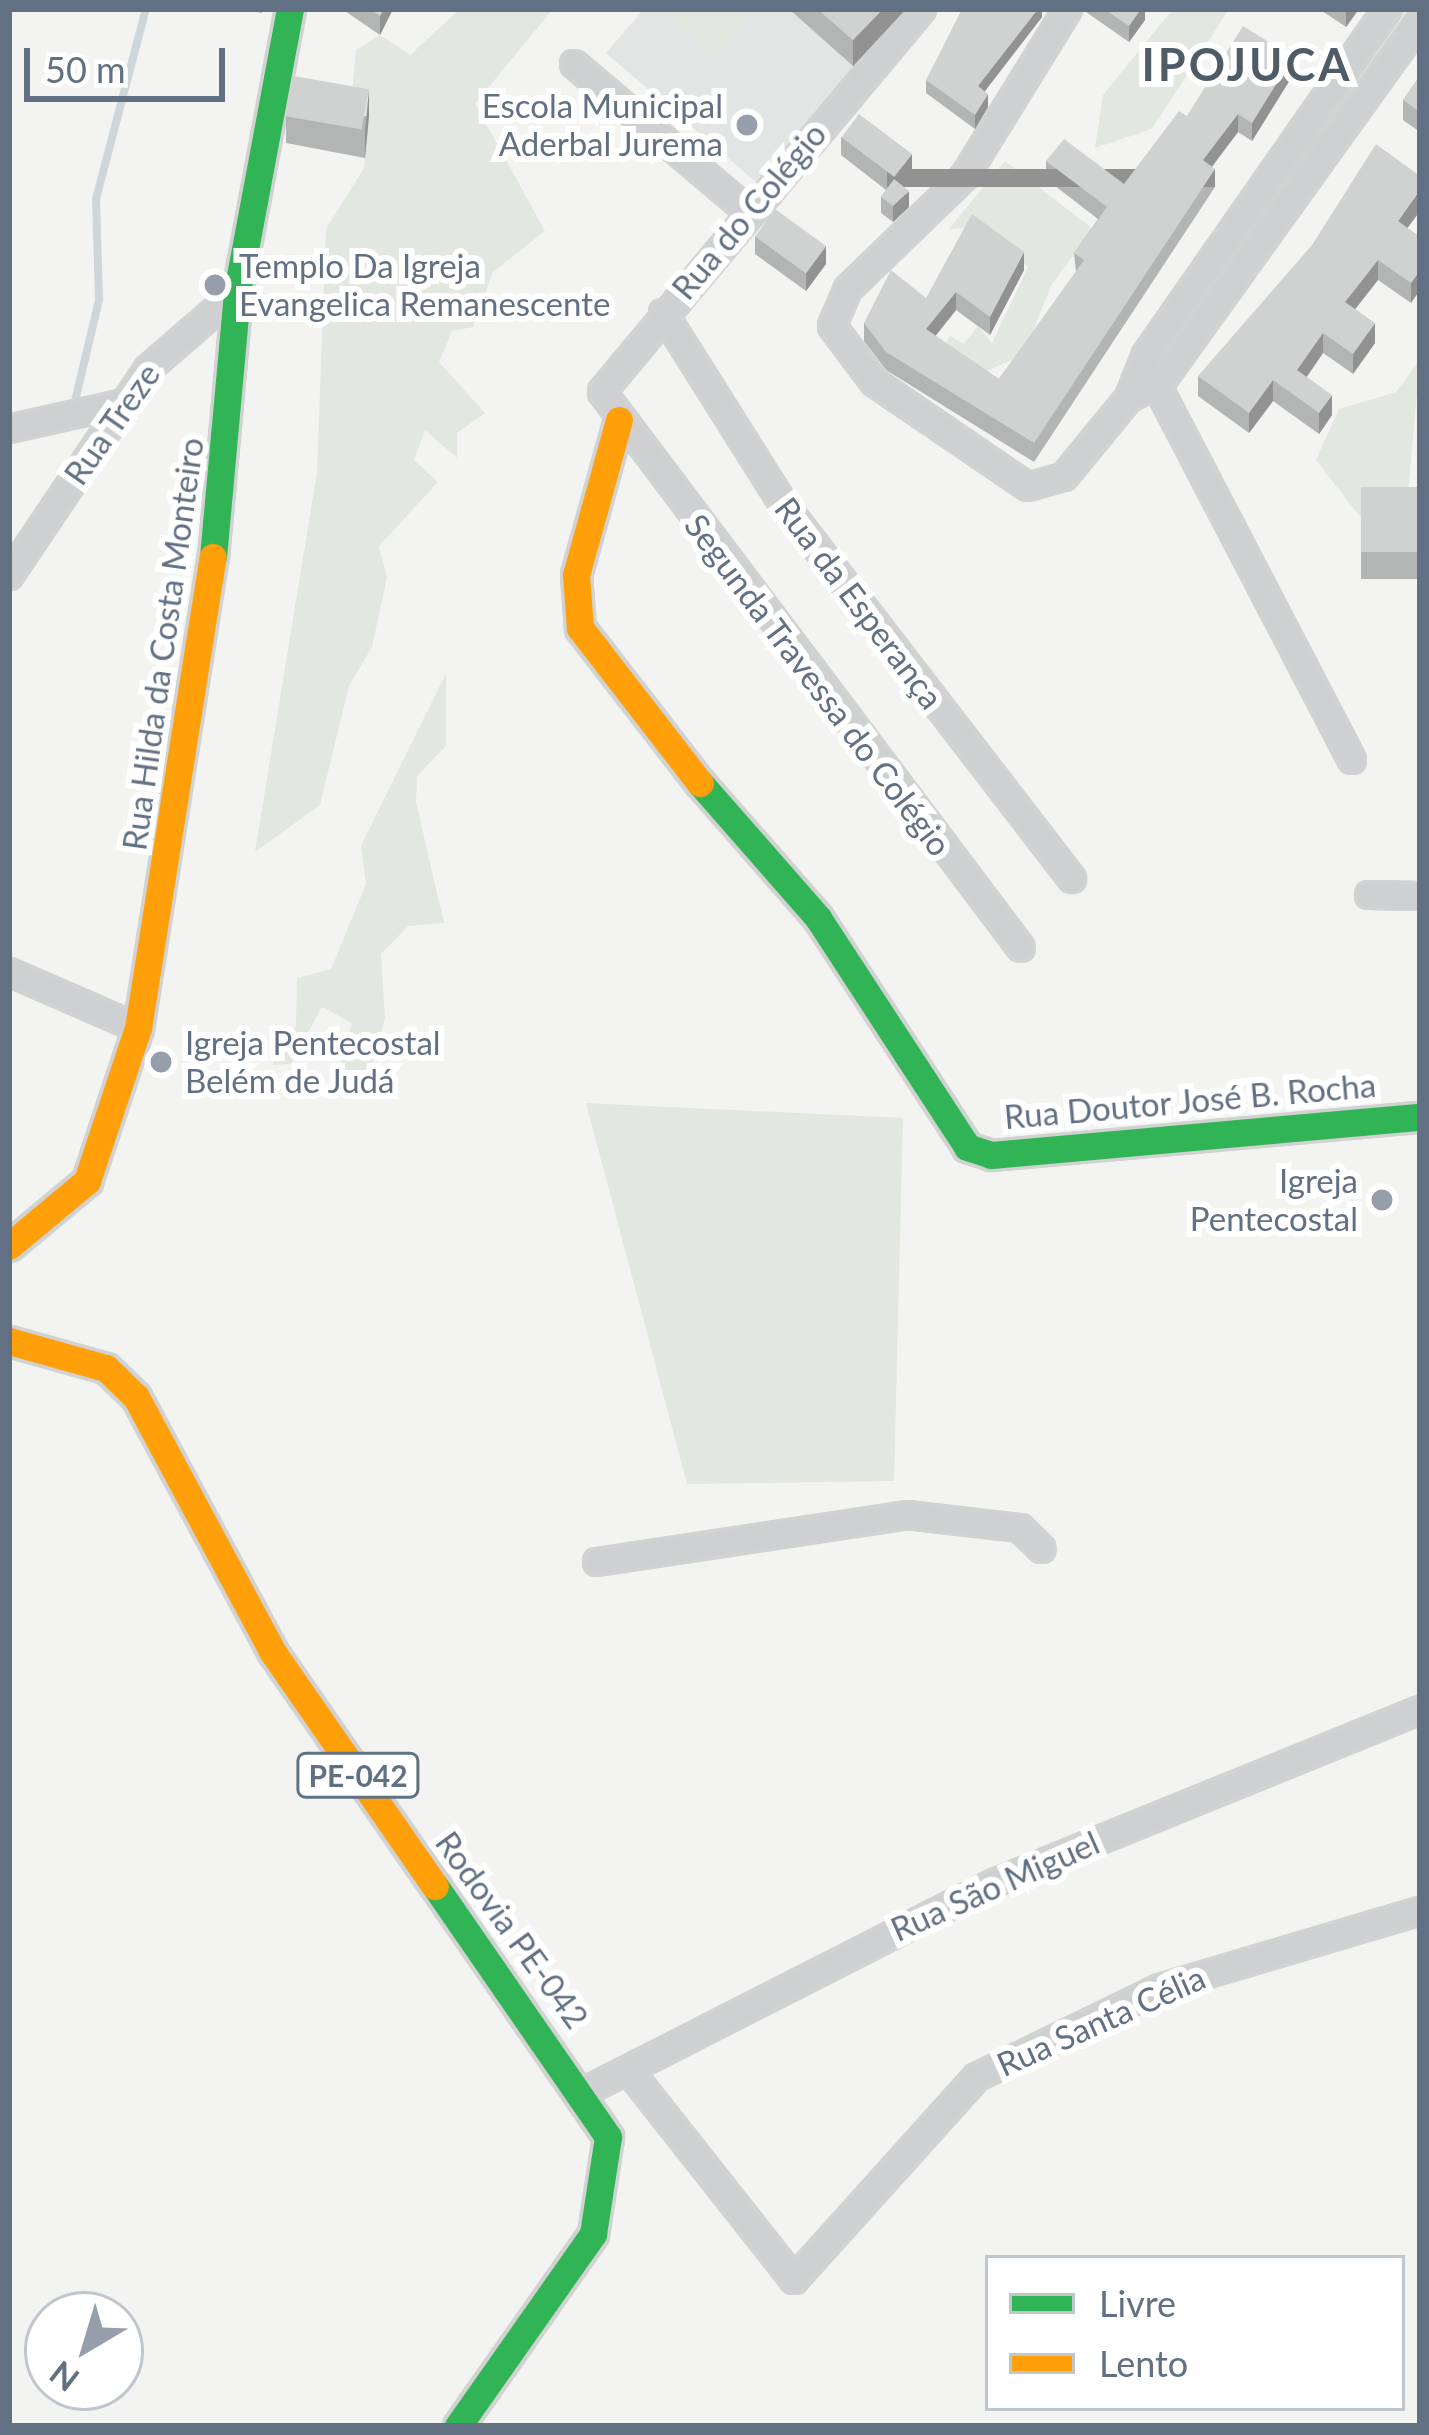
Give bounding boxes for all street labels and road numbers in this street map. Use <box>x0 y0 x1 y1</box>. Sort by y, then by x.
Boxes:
street label: Rua do Colégio <box>664 115 834 307</box>
street label: Rua Treze <box>56 355 168 493</box>
street label: Rua Hilda da Costa Monteiro <box>114 435 212 853</box>
street label: Rua da Esperança <box>767 490 951 716</box>
street label: Segunda Travessa do Colégio <box>676 506 960 864</box>
street label: Rua Doutor José B. Rocha <box>1002 1065 1378 1137</box>
road number: PE-042 <box>295 1751 421 1799</box>
street label: Rua São Miguel <box>885 1822 1105 1950</box>
street label: Rodovia PE-042 <box>427 1824 597 2036</box>
street label: Rua Santa Célia <box>991 1957 1211 2085</box>

